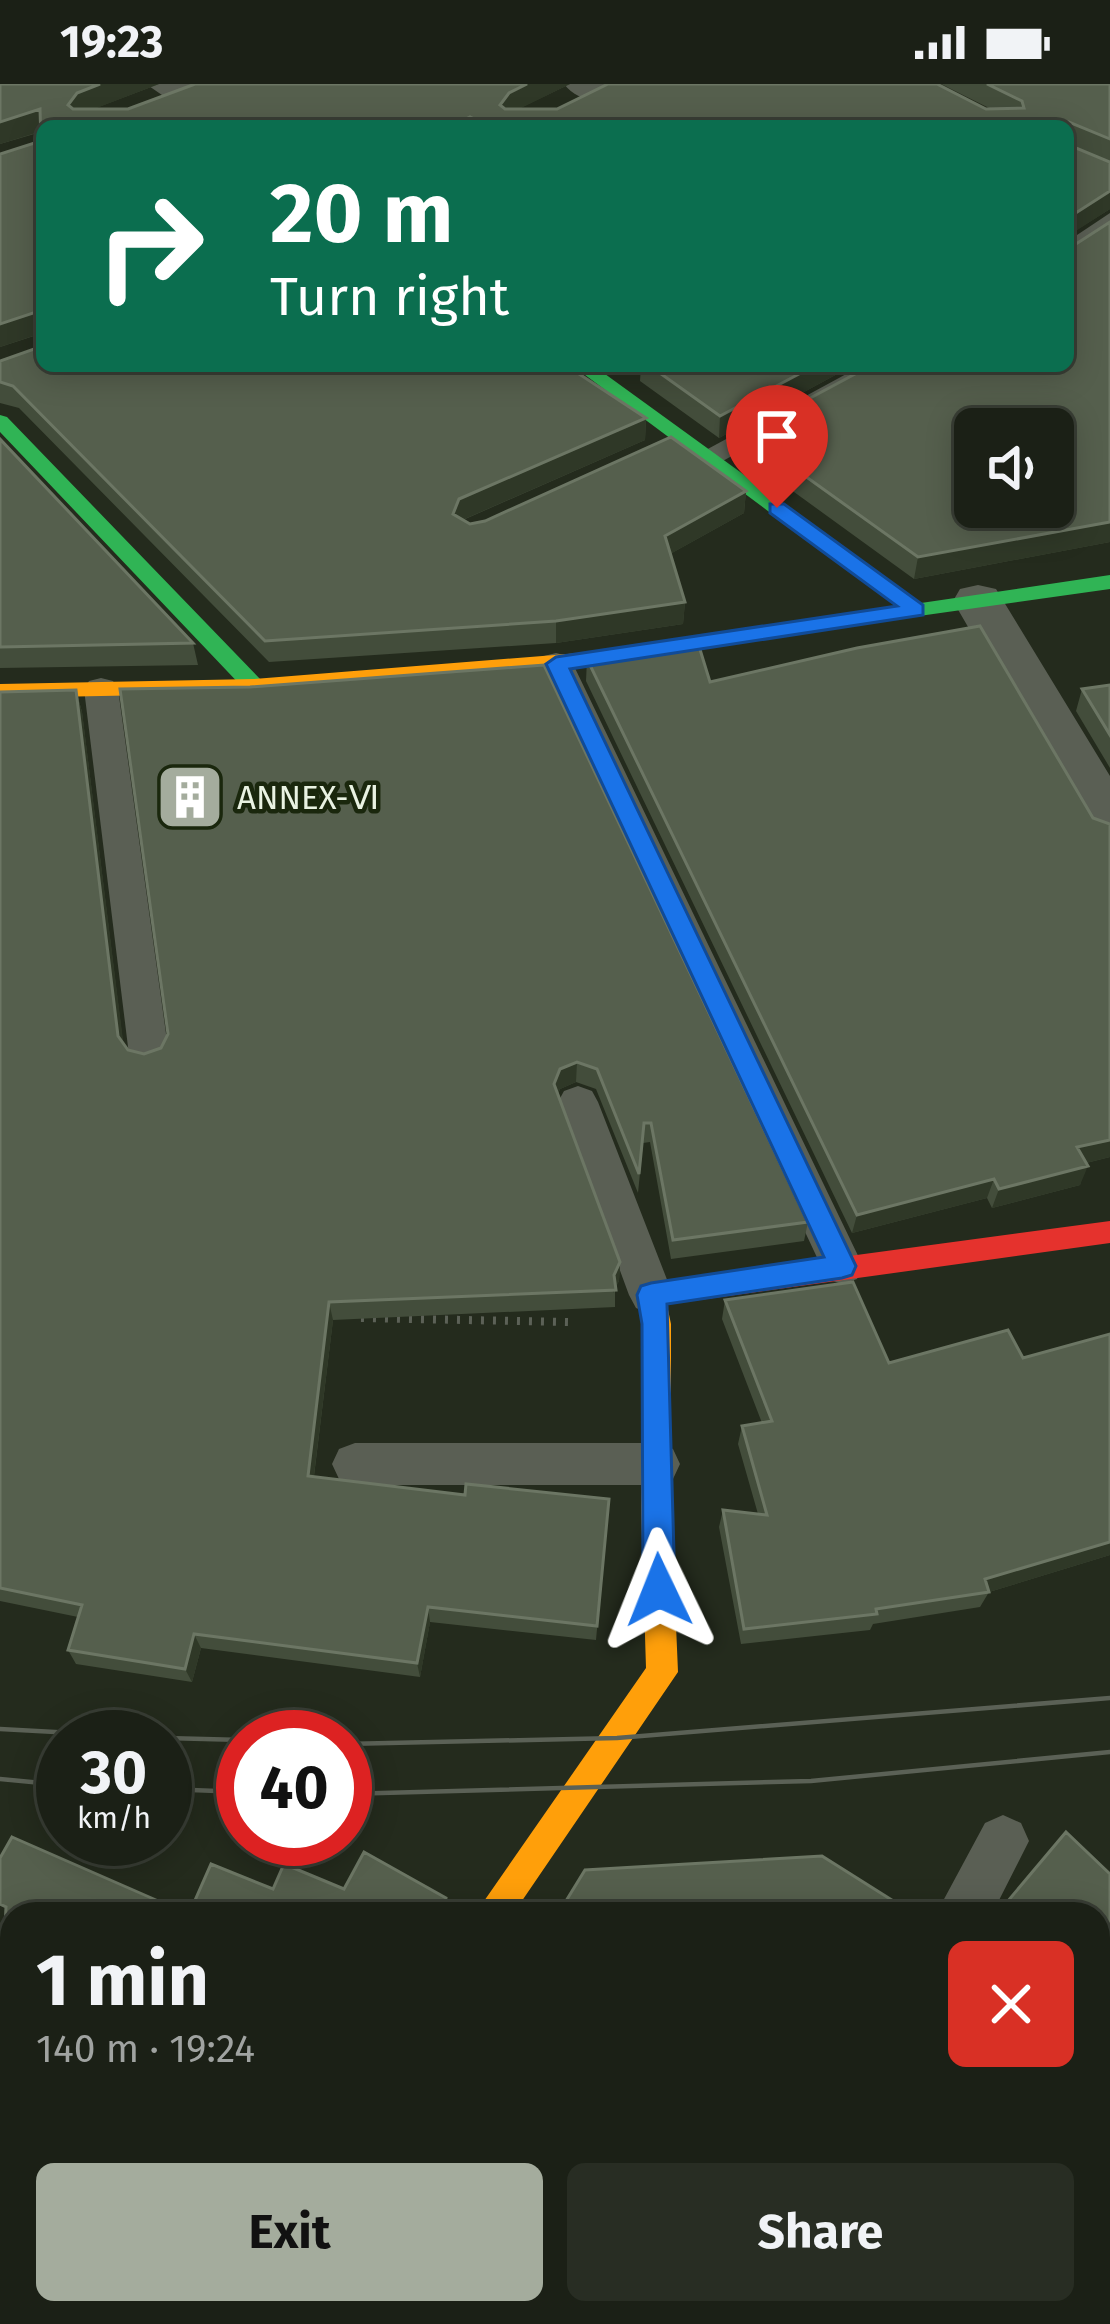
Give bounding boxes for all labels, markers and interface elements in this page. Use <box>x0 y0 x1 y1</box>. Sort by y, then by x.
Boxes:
text: 19:23 <box>60 15 163 69</box>
text: 20 m <box>270 163 453 264</box>
icon: right <box>72 168 228 324</box>
text: Turn right <box>270 265 509 329</box>
pin <box>726 385 828 508</box>
icon: arrive <box>744 403 810 469</box>
map controls <box>954 408 1074 528</box>
button: sound <box>954 408 1074 528</box>
building icon: ANNEX-Ⅵ <box>155 762 225 832</box>
place label: ANNEX-Ⅵ <box>237 778 379 818</box>
position arrow <box>596 1527 722 1653</box>
speed limit sign: 40 <box>216 1710 372 1866</box>
text: 30 <box>81 1737 147 1809</box>
text: km/h <box>77 1800 151 1836</box>
text: 1 min <box>36 1938 209 2024</box>
button: close <box>948 1941 1074 2067</box>
text: 140 m · 19:24 <box>36 2026 255 2072</box>
button: Exit <box>36 2163 543 2301</box>
button: Share <box>567 2163 1074 2301</box>

